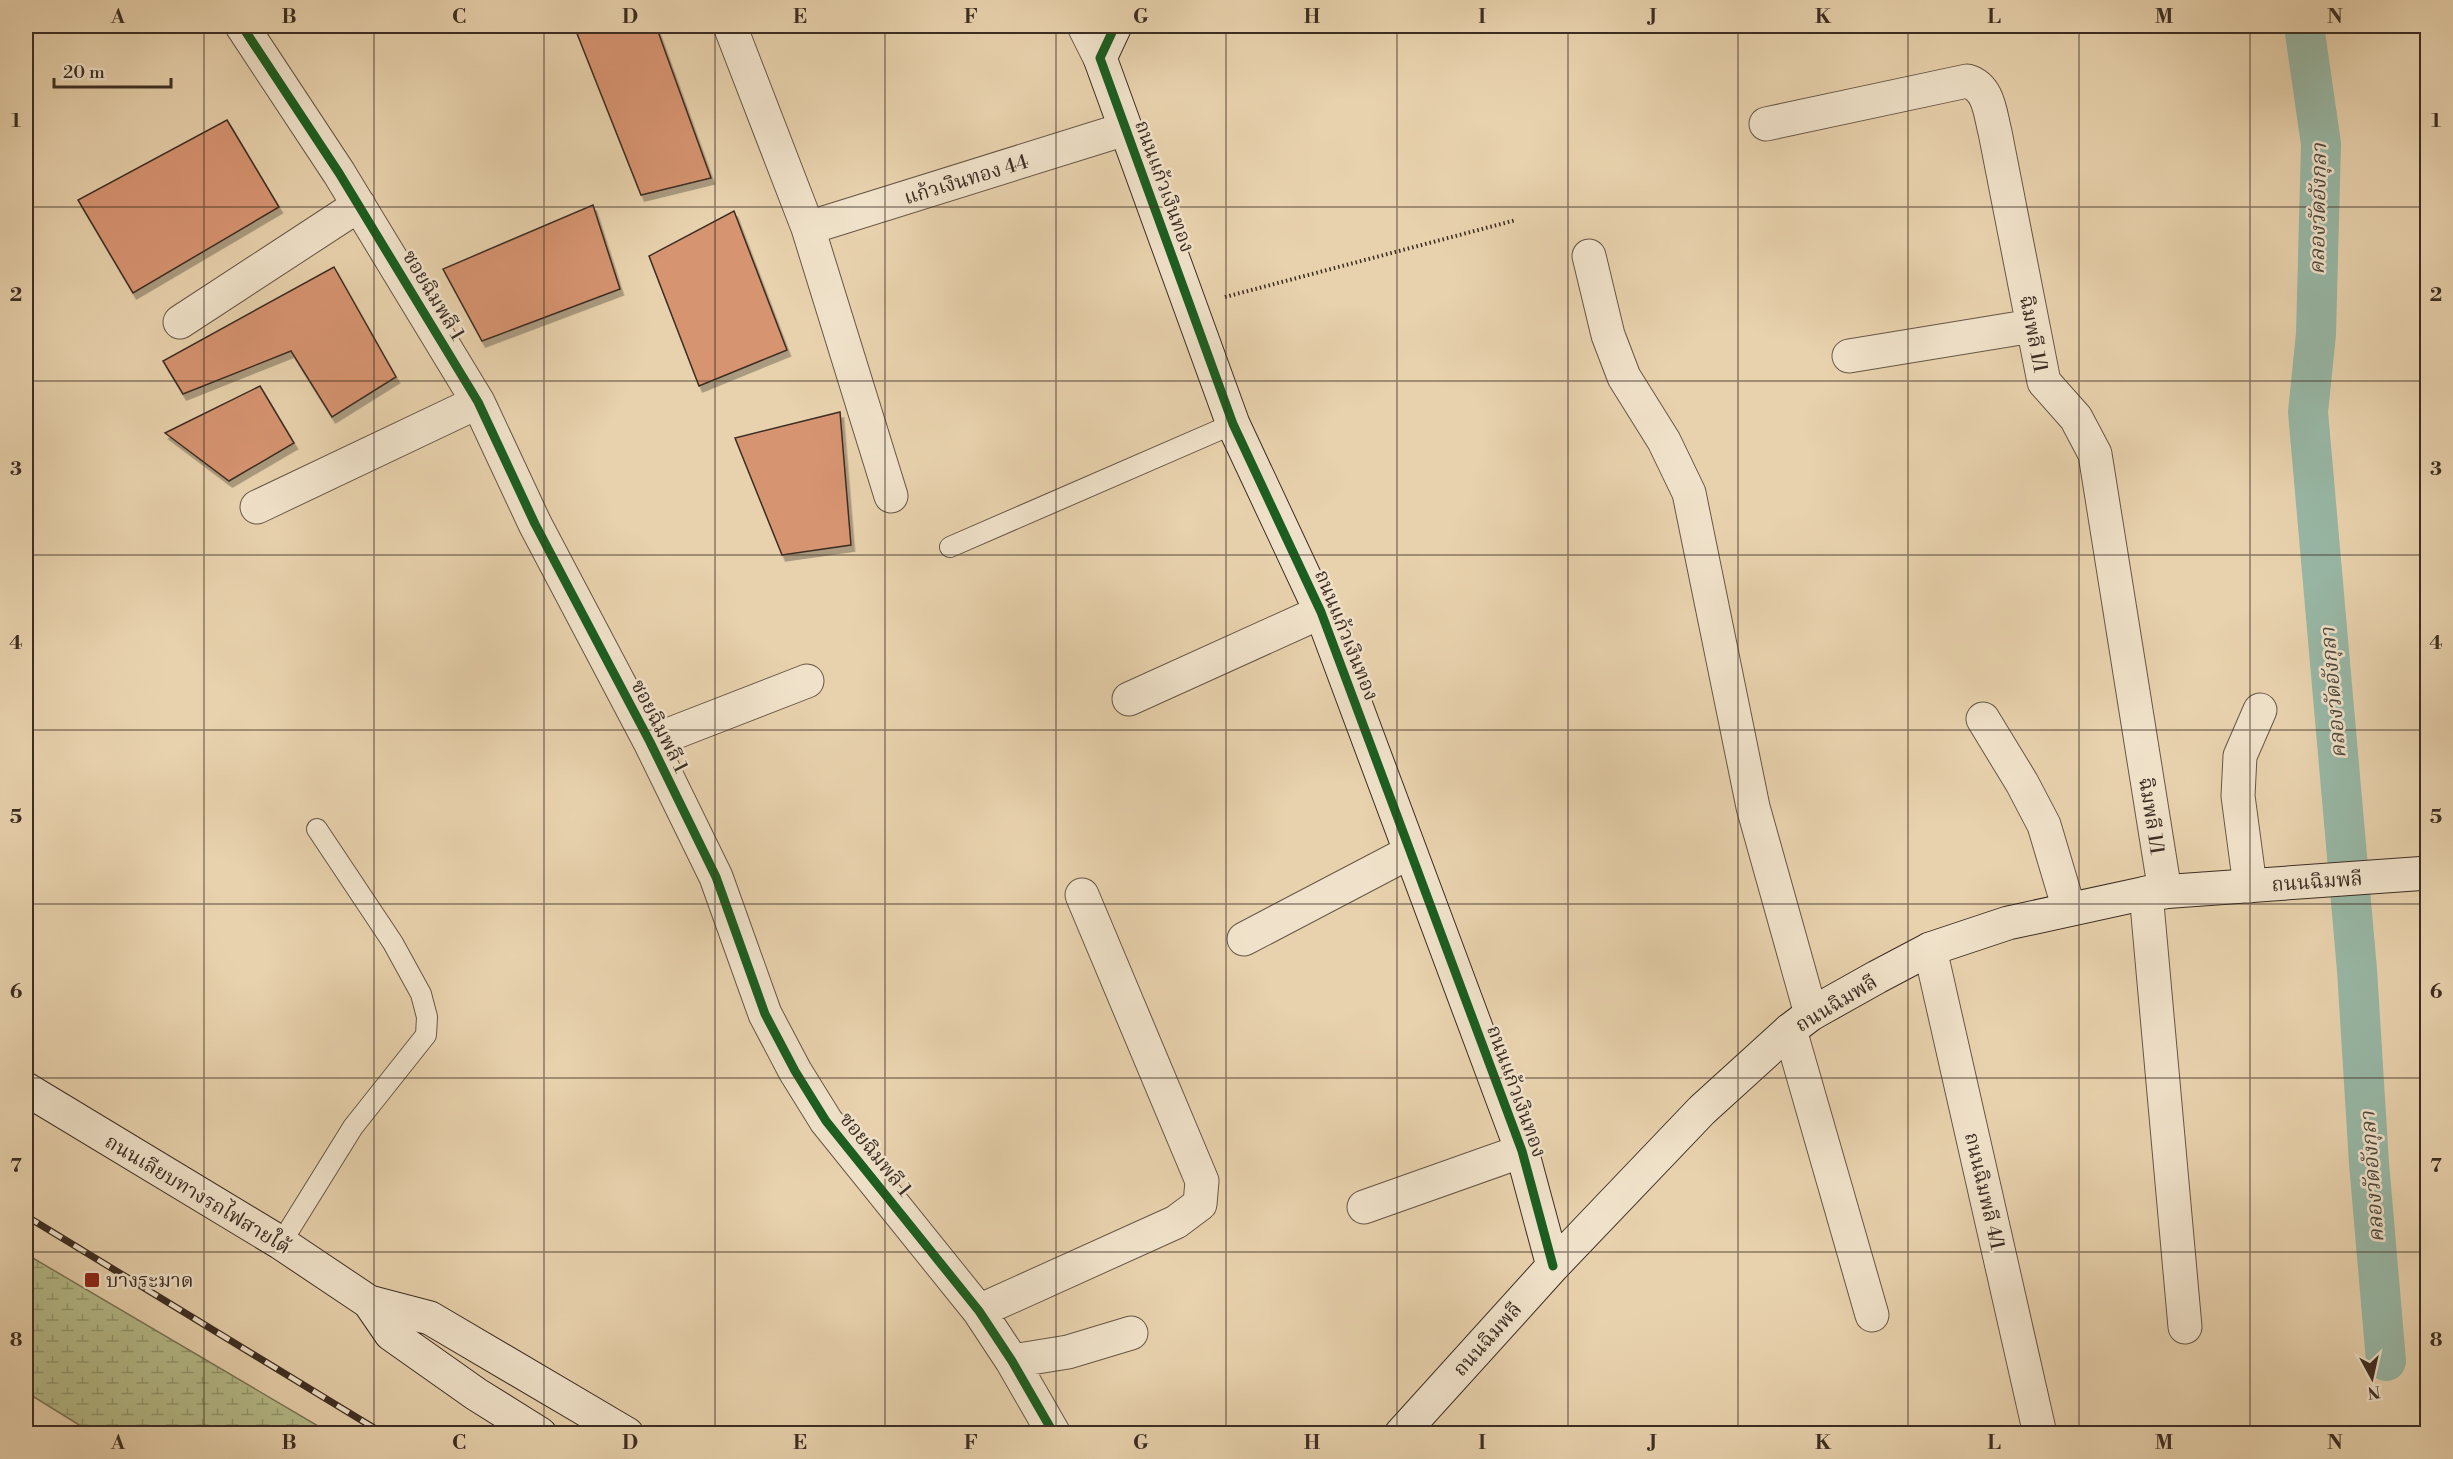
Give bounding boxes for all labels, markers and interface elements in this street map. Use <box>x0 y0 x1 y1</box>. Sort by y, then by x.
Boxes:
text: A <box>110 5 126 30</box>
text: B <box>281 5 297 30</box>
text: C <box>452 5 466 30</box>
text: D <box>622 5 638 30</box>
text: E <box>793 5 807 30</box>
text: F <box>964 5 978 30</box>
text: G <box>1133 5 1149 30</box>
text: H <box>1304 5 1321 30</box>
text: I <box>1478 5 1486 30</box>
text: J <box>1646 5 1657 30</box>
text: K <box>1815 5 1832 30</box>
text: L <box>1987 5 2001 30</box>
text: M <box>2155 5 2174 30</box>
text: N <box>2327 5 2343 30</box>
scale bar <box>54 51 171 89</box>
text: 20 m <box>63 61 105 84</box>
text: 1 <box>11 109 21 134</box>
text: 1 <box>2431 109 2441 134</box>
street label: ถนนแก้วเงินทอง <box>1128 117 1199 256</box>
water label: คลองวัดอังกุลา <box>2305 142 2333 275</box>
street label: แก้วเงินทอง 44 <box>901 150 1032 211</box>
street label: ซอยฉิมพลี 1 <box>396 246 470 346</box>
text: 2 <box>10 283 22 308</box>
text: 2 <box>2430 283 2442 308</box>
street label: ฉิมพลี 1/1 <box>2013 294 2052 375</box>
text: 3 <box>10 457 22 482</box>
text: 3 <box>2430 457 2442 482</box>
street label: ถนนแก้วเงินทอง <box>1308 566 1383 705</box>
water label: คลองวัดอังกุลา <box>2315 626 2353 759</box>
text: 4 <box>9 631 23 656</box>
text: 4 <box>2429 631 2443 656</box>
street label: ซอยฉิมพลี 1 <box>625 676 693 778</box>
street label: ฉิมพลี 1/1 <box>2132 776 2169 857</box>
text: 5 <box>10 805 22 830</box>
text: 5 <box>2430 805 2442 830</box>
street label: ถนนฉิมพลี <box>2271 867 2364 898</box>
street label: ถนนฉิมพลี <box>1791 970 1882 1039</box>
text: 6 <box>10 980 23 1005</box>
text: 6 <box>2430 980 2443 1005</box>
street label: ถนนแก้วเงินทอง <box>1480 1022 1551 1161</box>
street label: ซอยฉิมพลี 1 <box>833 1108 917 1202</box>
water label: คลองวัดอังกุลา <box>2355 1110 2391 1243</box>
street label: ถนนเลียบทางรถไฟสายใต้ <box>100 1128 296 1261</box>
street label: ถนนฉิมพลี 4/1 <box>1958 1130 2009 1253</box>
text: 7 <box>10 1154 22 1179</box>
text: 7 <box>2430 1154 2442 1179</box>
place label: บางระมาด <box>106 1269 194 1294</box>
marker: บางระมาด <box>83 1271 101 1289</box>
street label: ถนนฉิมพลี <box>1448 1298 1528 1382</box>
text: 8 <box>10 1328 23 1353</box>
text: 8 <box>2430 1328 2443 1353</box>
north arrow <box>2342 1348 2402 1408</box>
text: N <box>2366 1381 2382 1403</box>
text: A <box>110 1431 126 1456</box>
text: B <box>281 1431 297 1456</box>
text: C <box>452 1431 466 1456</box>
text: D <box>622 1431 638 1456</box>
text: E <box>793 1431 807 1456</box>
text: F <box>964 1431 978 1456</box>
text: G <box>1133 1431 1149 1456</box>
text: H <box>1304 1431 1321 1456</box>
text: I <box>1478 1431 1486 1456</box>
text: J <box>1646 1431 1657 1456</box>
text: K <box>1815 1431 1832 1456</box>
text: L <box>1987 1431 2001 1456</box>
text: M <box>2155 1431 2174 1456</box>
text: N <box>2327 1431 2343 1456</box>

